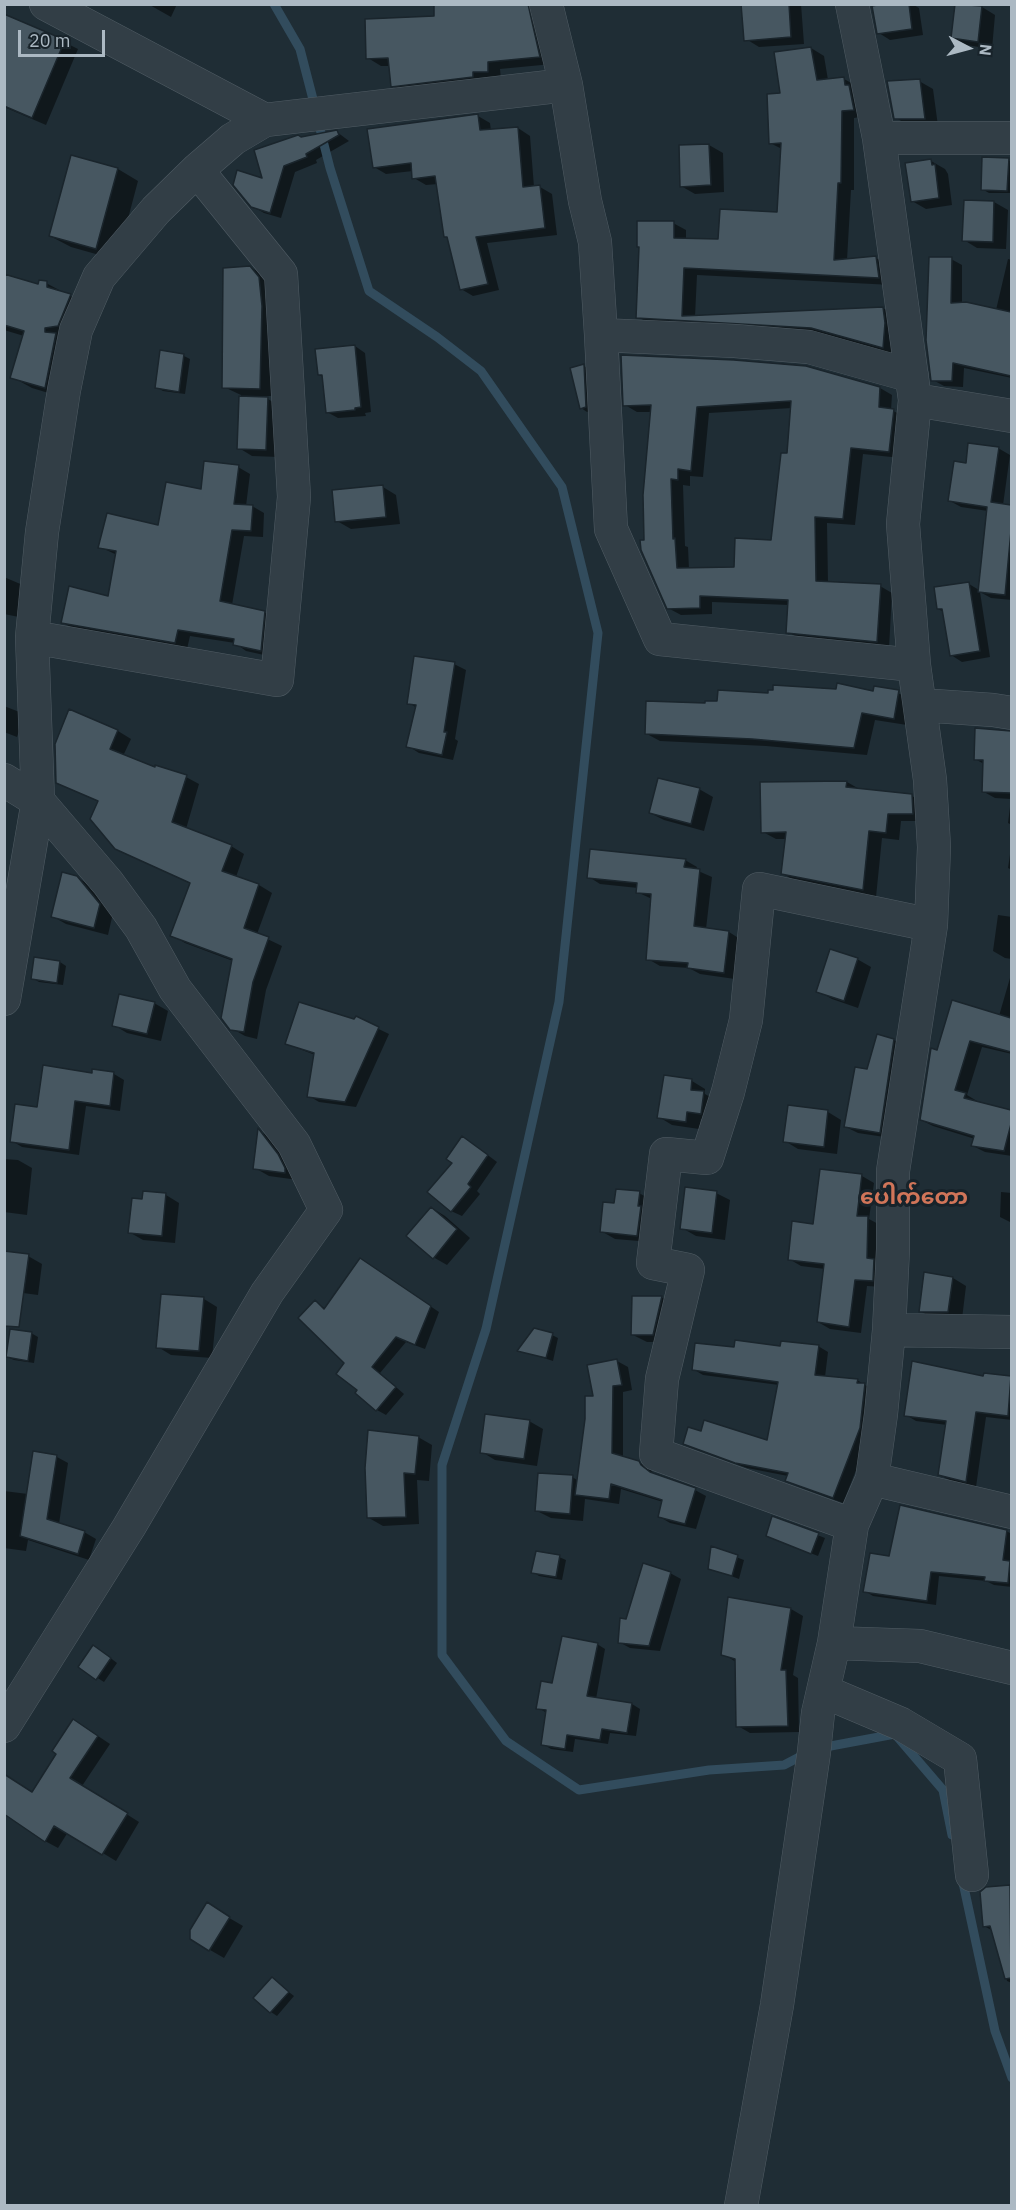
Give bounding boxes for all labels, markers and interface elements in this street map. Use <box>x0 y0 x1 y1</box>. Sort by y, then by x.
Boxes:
scale bar <box>21 18 108 56</box>
north arrow <box>938 18 998 78</box>
text: 20 m <box>29 29 71 52</box>
text: N <box>975 43 996 57</box>
district label: ပေါက်တော <box>860 1185 968 1211</box>

